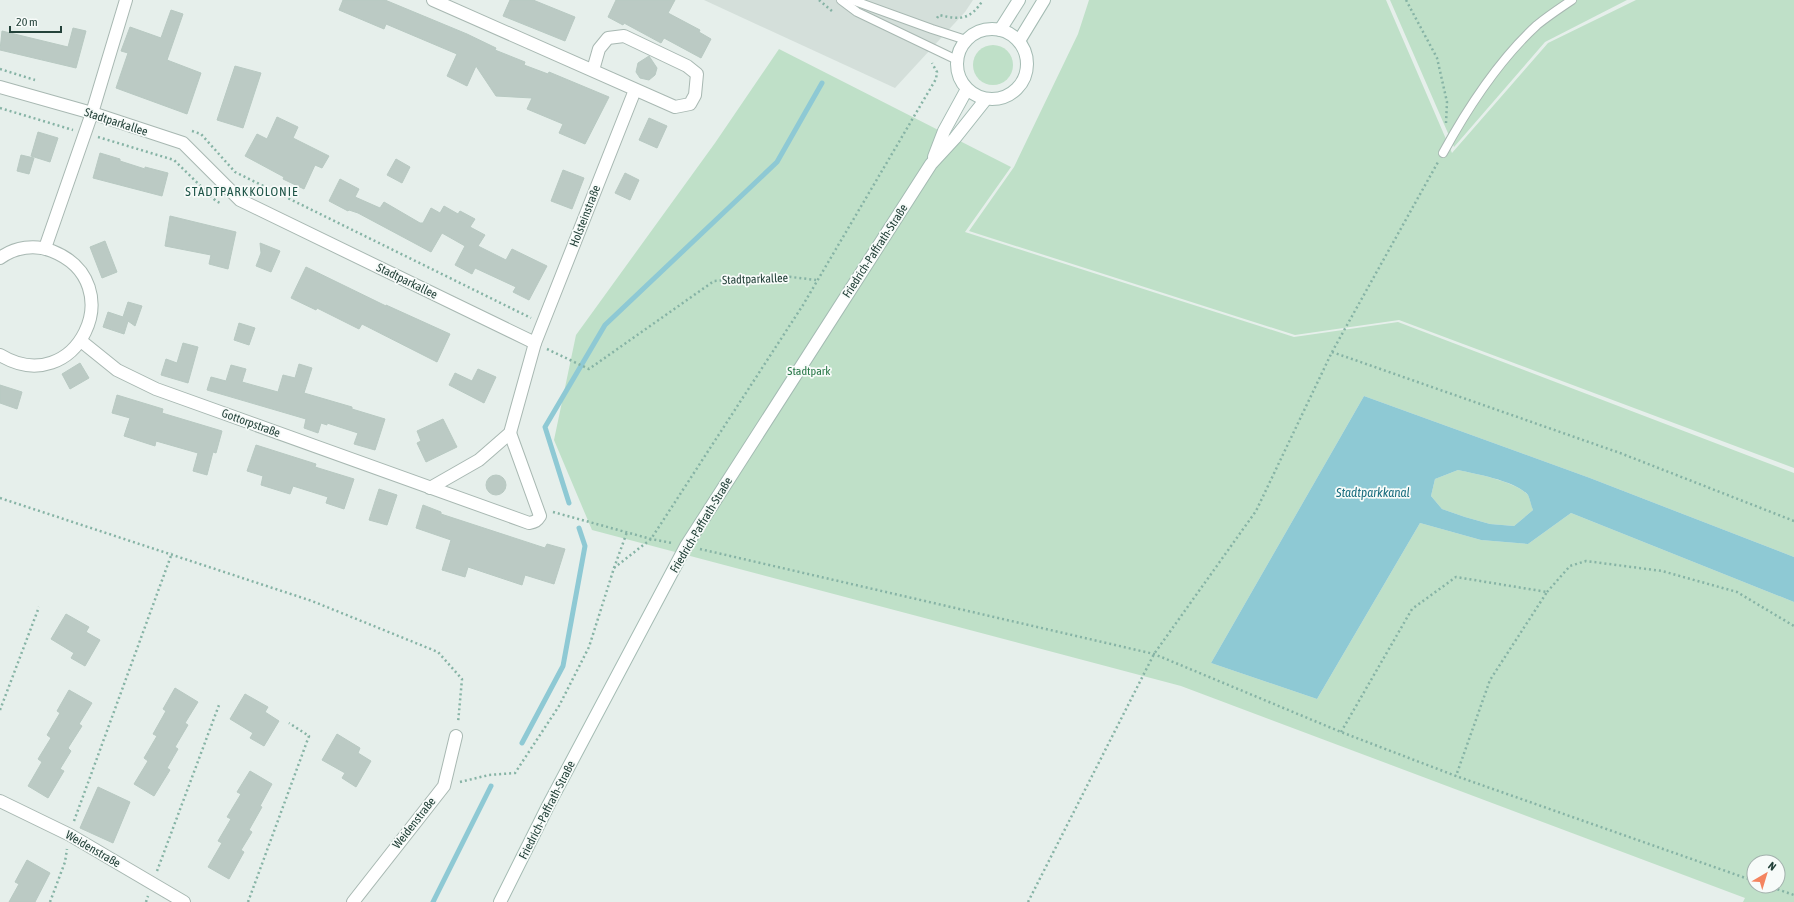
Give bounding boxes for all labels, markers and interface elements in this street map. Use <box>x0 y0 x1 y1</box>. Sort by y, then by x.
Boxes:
scale bar <box>10 8 61 34</box>
text: 20 m <box>16 15 38 29</box>
street label: Stadtparkallee <box>82 105 150 139</box>
street label: Holsteinstraße <box>567 183 603 249</box>
district label: STADTPARKKOLONIE <box>185 184 299 199</box>
street label: Friedrich-Paffrath-Straße <box>839 202 911 300</box>
street label: Stadtparkallee <box>374 260 440 302</box>
street label: Stadtparkallee <box>722 271 788 287</box>
park label: Stadtpark <box>787 364 831 378</box>
street label: Gottorpstraße <box>220 406 282 440</box>
street label: Friedrich-Paffrath-Straße <box>667 475 735 575</box>
water label: Stadtparkkanal <box>1335 485 1410 500</box>
street label: Friedrich-Paffrath-Straße <box>516 758 578 862</box>
street label: Weidenstraße <box>390 795 438 851</box>
street label: Weidenstraße <box>63 828 123 870</box>
north arrow <box>1746 854 1786 894</box>
text: N <box>1766 859 1778 873</box>

